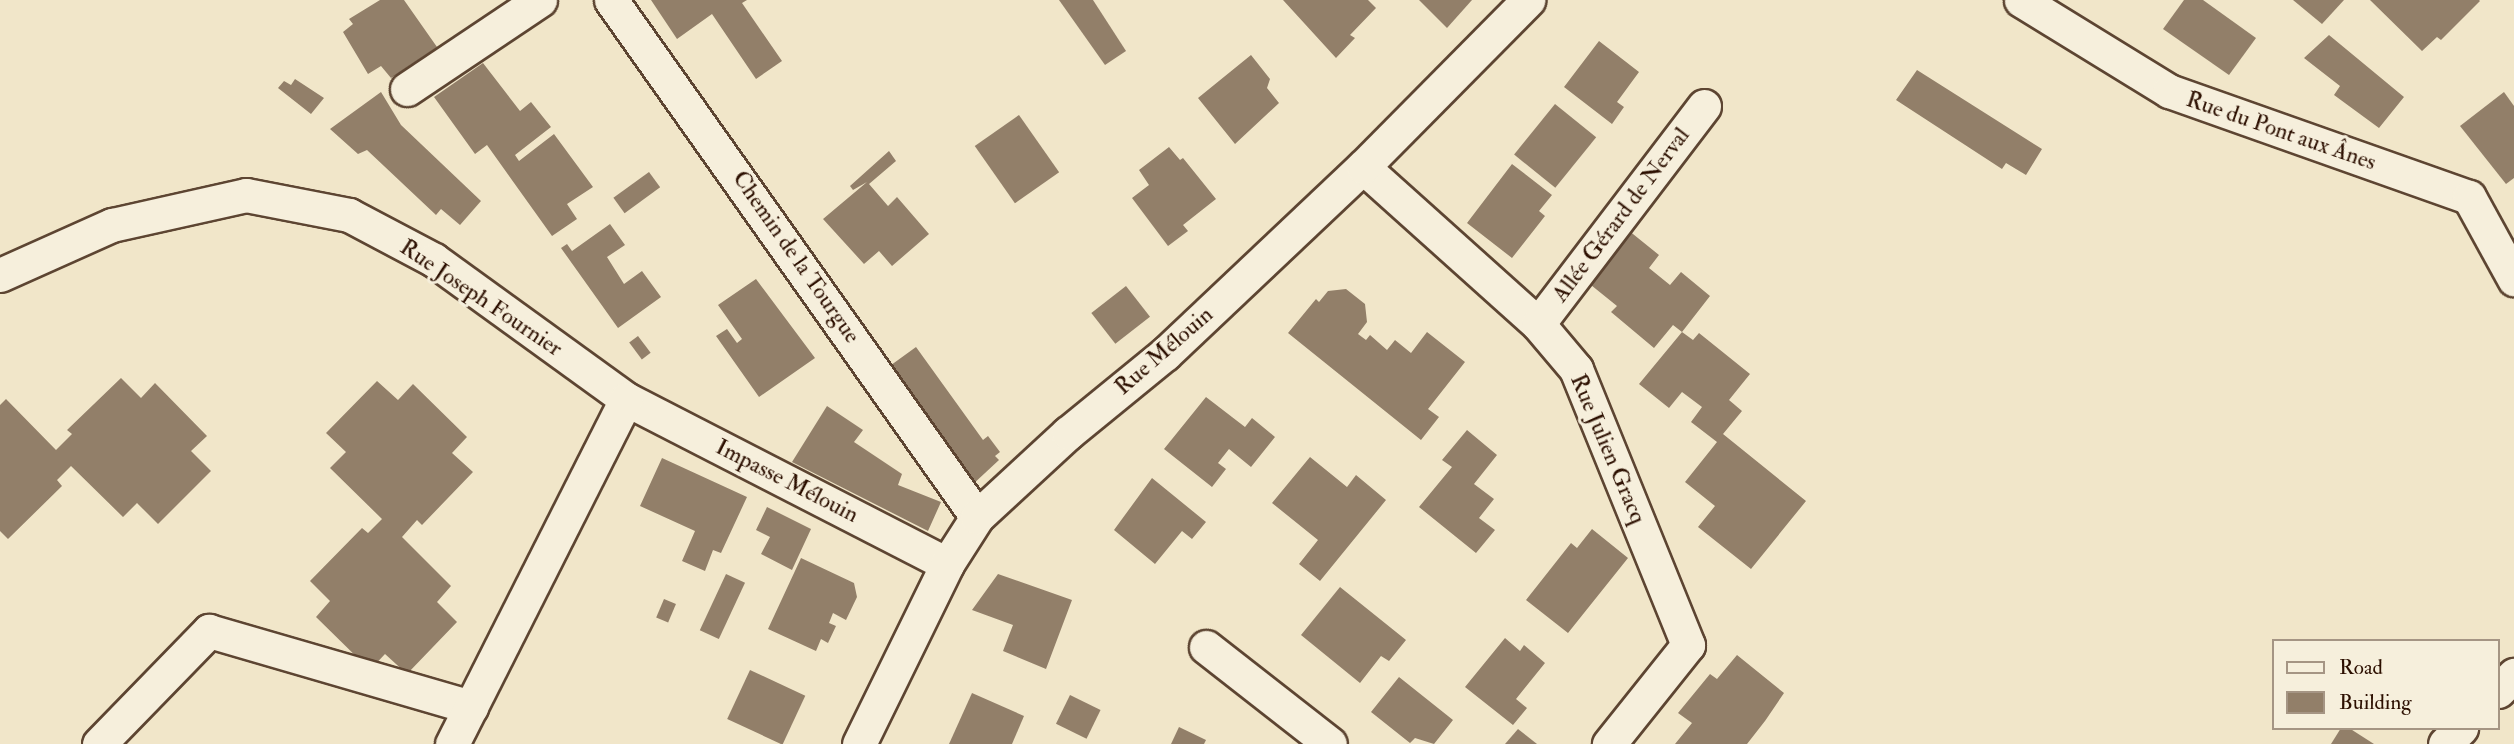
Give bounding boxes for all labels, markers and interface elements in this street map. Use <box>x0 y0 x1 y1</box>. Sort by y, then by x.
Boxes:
street label: Rue du Pont aux Ânes <box>2182 86 2380 176</box>
street label: Allée Gérard de Nerval <box>1546 122 1696 308</box>
street label: Chemin de la Tourgue <box>726 166 866 348</box>
street label: Rue Joseph Fournier <box>395 233 567 363</box>
street label: Rue Mélouin <box>1109 301 1219 401</box>
street label: Rue Julien Gracq <box>1564 370 1652 528</box>
street label: Impasse Mélouin <box>711 433 863 529</box>
legend <box>2272 639 2500 730</box>
text: Road <box>2339 654 2383 681</box>
text: Building <box>2339 689 2412 716</box>

